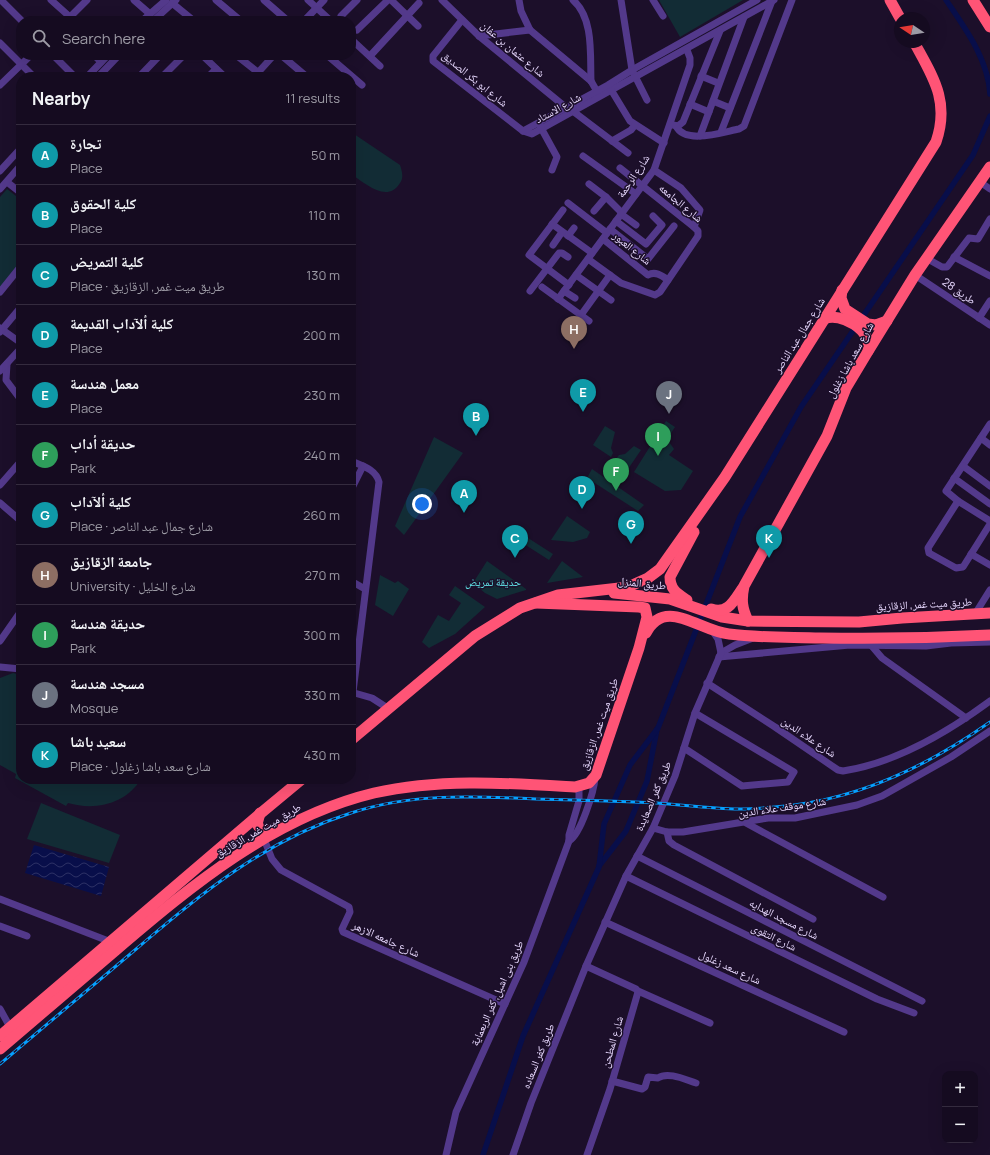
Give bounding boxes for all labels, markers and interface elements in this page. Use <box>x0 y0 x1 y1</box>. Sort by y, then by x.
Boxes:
north arrow <box>894 12 930 48</box>
search box <box>16 16 356 60</box>
street label: شارع عثمان بن عفان <box>478 17 549 80</box>
icon: search <box>30 27 52 49</box>
text: Search here <box>62 28 145 49</box>
street label: شارع ابو بكر الصديق <box>439 47 511 110</box>
text: Nearby <box>32 87 90 110</box>
text: 11 results <box>285 89 340 107</box>
street label: شارع الاستاد <box>532 89 583 126</box>
text: تجارة <box>70 133 101 154</box>
text: A <box>41 146 49 164</box>
text: 50 m <box>311 146 340 164</box>
street label: شارع الرحمة <box>613 151 653 200</box>
text: Place <box>70 159 103 177</box>
street label: شارع الجامعه <box>656 180 706 225</box>
text: كلية الحقوق <box>70 193 136 214</box>
text: B <box>41 206 49 224</box>
text: 110 m <box>308 206 340 224</box>
text: Place <box>70 219 103 237</box>
street label: شارع العبور <box>609 227 655 268</box>
text: كلية التمريض <box>70 251 144 272</box>
text: C <box>40 266 50 284</box>
text: 130 m <box>306 266 340 284</box>
street label: طريق 28 <box>940 274 979 307</box>
text: Place · طريق ميت غمر, الزقازيق <box>70 277 225 295</box>
street label: شارع جمال عبد الناصر <box>769 294 828 376</box>
text: كلية ألآداب القديمة <box>70 313 173 334</box>
pin: H <box>561 316 587 349</box>
street label: شارع سعد باشا زغلول <box>823 319 877 400</box>
text: D <box>40 326 50 344</box>
text: 200 m <box>303 326 340 344</box>
text: Place <box>70 339 103 357</box>
text: معمل هندسة <box>70 373 139 394</box>
pin: E <box>570 379 596 412</box>
pin: J <box>656 381 682 414</box>
text: E <box>41 386 49 404</box>
text: 230 m <box>304 386 340 404</box>
text: Place <box>70 399 103 417</box>
pin: B <box>463 403 489 436</box>
pin: I <box>645 423 671 456</box>
text: حديقة أداب <box>70 433 135 454</box>
text: F <box>42 446 48 464</box>
text: 240 m <box>304 446 340 464</box>
pin: F <box>603 458 629 491</box>
text: Park <box>70 459 96 477</box>
pin: D <box>569 476 595 509</box>
pin: A <box>451 480 477 513</box>
text: كلية ألآداب <box>70 491 131 512</box>
your location <box>412 494 432 514</box>
text: G <box>40 506 50 524</box>
text: 260 m <box>303 506 340 524</box>
pin: G <box>618 511 644 544</box>
text: Place · شارع جمال عبد الناصر <box>70 517 213 535</box>
pin: C <box>502 525 528 558</box>
pin: K <box>756 525 782 558</box>
text: جامعة الزقازيق <box>70 551 152 572</box>
text: H <box>40 566 50 584</box>
text: 270 m <box>305 566 340 584</box>
street label: طريق المنزل <box>617 573 667 592</box>
park label: حديقة تمريض <box>465 574 521 589</box>
text: University · شارع الخليل <box>70 577 196 595</box>
street label: طريق ميت غمر, الزقازيق <box>875 593 973 614</box>
text: حديقة هندسة <box>70 613 145 634</box>
text: I <box>43 626 47 644</box>
text: 300 m <box>303 626 340 644</box>
text: Park <box>70 639 96 657</box>
text: مسجد هندسة <box>70 673 145 694</box>
street label: طريق ميت غمر, الزقازيق <box>576 676 621 772</box>
text: J <box>42 686 48 704</box>
text: 330 m <box>304 686 340 704</box>
text: Mosque <box>70 699 118 717</box>
street label: شارع علاء الدين <box>779 713 839 760</box>
text: سعيد باشا <box>70 731 126 752</box>
text: K <box>41 746 49 764</box>
text: 430 m <box>304 746 340 764</box>
text: Place · شارع سعد باشا زغلول <box>70 757 211 775</box>
street label: طريق كفر الصعايدة <box>631 759 674 833</box>
street label: شارع موقف علاء الدين <box>737 793 827 820</box>
street label: طريق ميت غمر, الزقازيق <box>212 799 303 860</box>
street label: شارع مسجد الهدايه <box>747 895 821 942</box>
street label: شارع جامعه الازهر <box>349 917 422 960</box>
street label: شارع التقوى <box>749 919 799 954</box>
street label: طريق بنى اشبل, كفر الربعماية <box>467 938 527 1048</box>
street label: شارع سعد زغلول <box>697 946 764 987</box>
street label: شارع المطحن <box>597 1014 626 1070</box>
street label: طريق كفر السعاده <box>518 1021 557 1091</box>
map controls <box>942 1071 978 1143</box>
button: + <box>942 1071 978 1107</box>
button: − <box>942 1107 978 1143</box>

